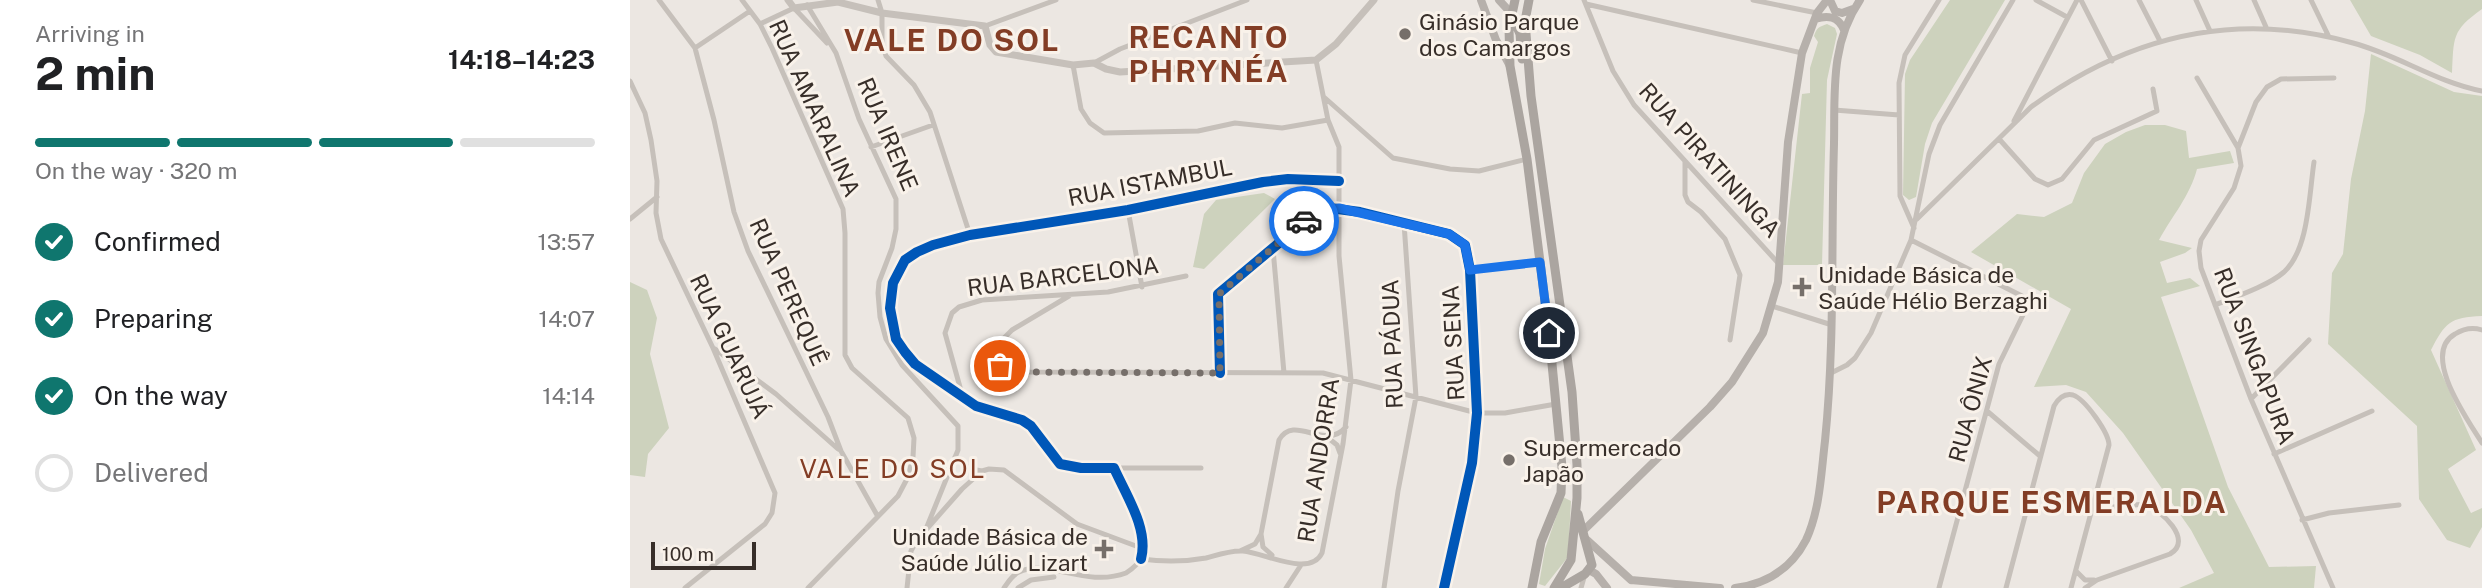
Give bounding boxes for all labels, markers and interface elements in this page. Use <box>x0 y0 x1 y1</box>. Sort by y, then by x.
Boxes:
place label: Ginásio Parque dos Camargos <box>1419 8 1579 61</box>
street label: RUA AMARALINA <box>764 15 866 201</box>
district label: RECANTO PHRYNÉA <box>1128 19 1290 89</box>
text: Arriving in <box>35 20 145 47</box>
district label: VALE DO SOL <box>844 22 1060 58</box>
marker: Ginásio Parque dos Camargos <box>1397 26 1413 42</box>
text: 14:18–14:23 <box>448 44 595 75</box>
text: 2 min <box>35 46 155 100</box>
street label: RUA IRENE <box>852 73 924 195</box>
street label: RUA PIRATININGA <box>1634 77 1786 243</box>
street label: RUA ISTAMBUL <box>1065 153 1235 211</box>
text: On the way · 320 m <box>35 157 237 184</box>
courier <box>1269 186 1339 256</box>
icon: car <box>1285 202 1323 240</box>
street label: RUA PEREQUÊ <box>744 214 834 370</box>
icon: check <box>35 223 73 261</box>
text: Confirmed <box>94 226 221 257</box>
text: 13:57 <box>537 228 595 255</box>
street label: RUA BARCELONA <box>966 251 1160 301</box>
place label: Unidade Básica de Saúde Hélio Berzaghi <box>1818 261 2048 314</box>
street label: RUA SINGAPURA <box>2209 264 2301 448</box>
street label: RUA GUARUJÁ <box>685 269 775 423</box>
marker: Unidade Básica de Saúde Hélio Berzaghi <box>1792 277 1812 297</box>
street label: RUA PÁDUA <box>1376 279 1408 409</box>
street label: RUA SENA <box>1436 284 1470 402</box>
icon: check <box>35 300 73 338</box>
text: Preparing <box>94 303 213 334</box>
pin <box>1519 303 1579 363</box>
text: 14:07 <box>539 305 595 332</box>
icon: home <box>1530 314 1568 352</box>
pin <box>970 336 1030 396</box>
icon: bag <box>981 347 1019 385</box>
street label: RUA ÔNIX <box>1943 353 1997 465</box>
street label: RUA ANDORRA <box>1292 376 1344 544</box>
icon: check <box>35 377 73 415</box>
text: On the way <box>94 380 228 411</box>
text: 14:14 <box>542 382 595 409</box>
place label: Supermercado Japão <box>1523 434 1681 487</box>
marker: Supermercado Japão <box>1501 452 1517 468</box>
district label: VALE DO SOL <box>799 453 987 484</box>
text: Delivered <box>94 457 209 488</box>
district label: PARQUE ESMERALDA <box>1876 484 2228 520</box>
place label: Unidade Básica de Saúde Júlio Lizart <box>892 523 1088 576</box>
scale bar <box>651 539 756 571</box>
marker: Unidade Básica de Saúde Júlio Lizart <box>1094 539 1114 559</box>
text: 100 m <box>662 543 714 565</box>

